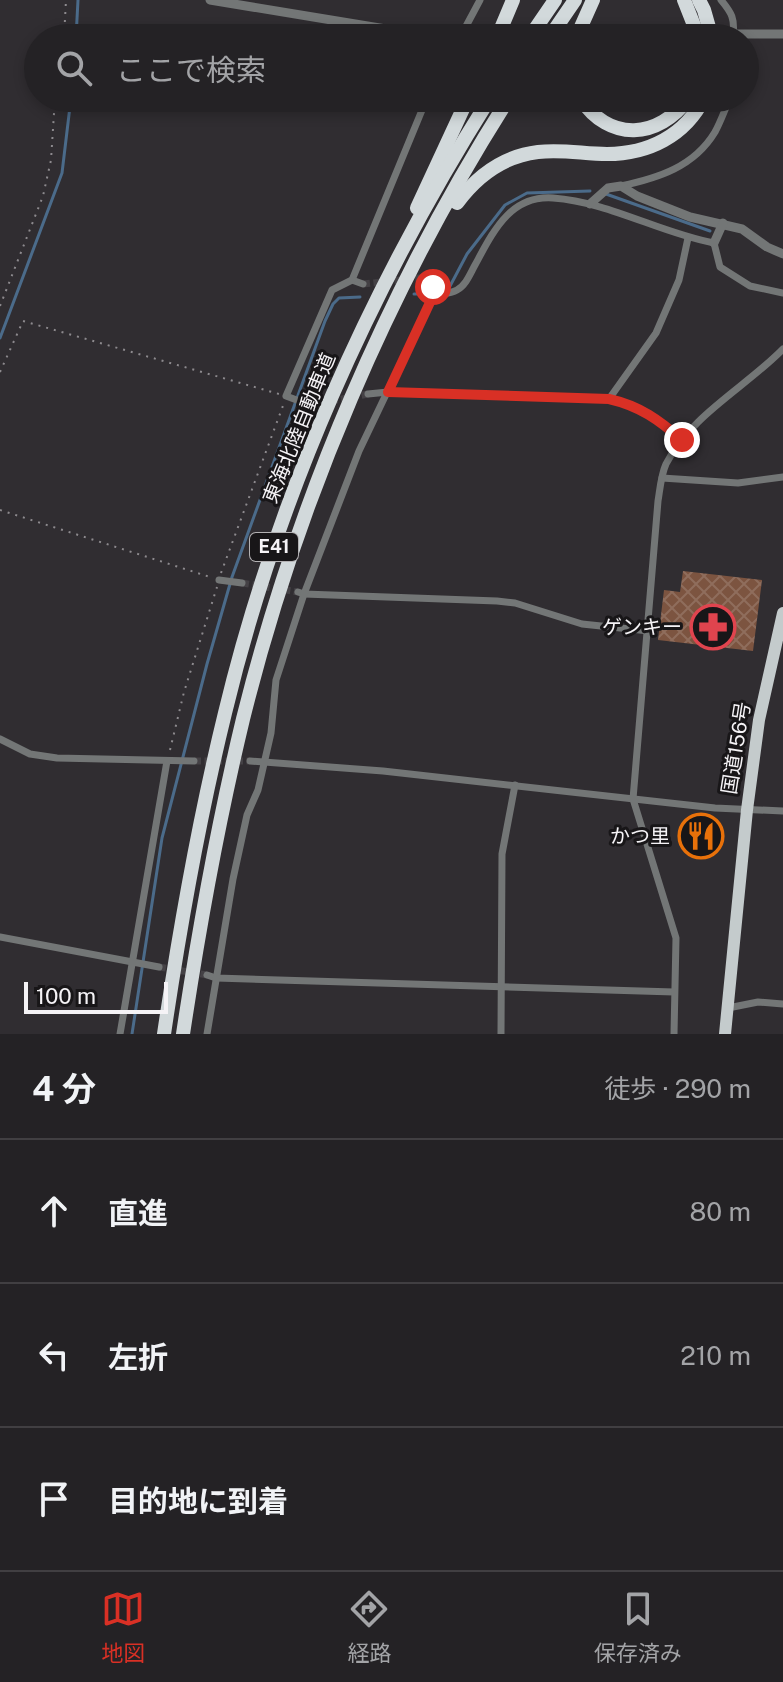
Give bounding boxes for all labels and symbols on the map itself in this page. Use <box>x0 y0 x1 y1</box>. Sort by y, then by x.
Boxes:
route start <box>415 269 451 305</box>
street label: 東海北陸自動車道 <box>258 349 340 507</box>
route end <box>664 422 700 458</box>
road number: E41 <box>250 533 298 561</box>
pharmacy icon: ゲンキー <box>689 603 737 651</box>
place label: ゲンキー <box>602 615 682 639</box>
street label: 国道156号 <box>717 700 755 796</box>
restaurant icon: かつ里 <box>677 812 725 860</box>
place label: かつ里 <box>610 824 670 848</box>
scale bar <box>24 978 168 1014</box>

